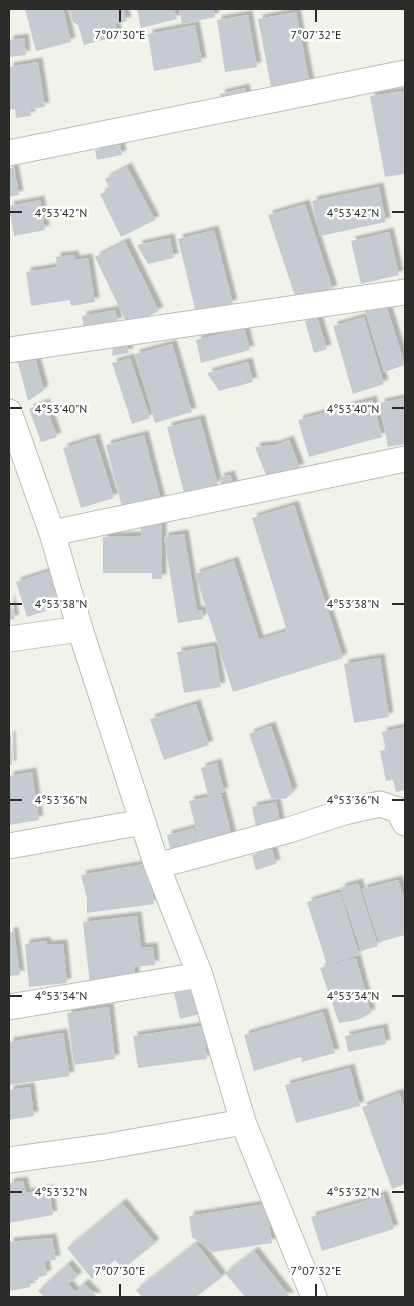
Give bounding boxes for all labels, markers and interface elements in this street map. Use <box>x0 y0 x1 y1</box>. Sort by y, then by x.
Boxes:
text: 7°07'30"E <box>95 27 145 42</box>
text: 7°07'32"E <box>291 27 341 42</box>
text: 4°53'42"N <box>35 205 87 220</box>
text: 4°53'42"N <box>327 205 379 220</box>
text: 4°53'40"N <box>35 401 87 416</box>
text: 4°53'40"N <box>327 401 379 416</box>
text: 4°53'38"N <box>35 596 87 611</box>
text: 4°53'38"N <box>327 596 379 611</box>
text: 4°53'36"N <box>35 792 87 807</box>
text: 4°53'36"N <box>327 792 379 807</box>
text: 4°53'34"N <box>35 988 87 1003</box>
text: 4°53'34"N <box>327 988 379 1003</box>
text: 4°53'32"N <box>35 1184 87 1199</box>
text: 4°53'32"N <box>327 1184 379 1199</box>
text: 7°07'30"E <box>95 1263 145 1278</box>
text: 7°07'32"E <box>291 1263 341 1278</box>

